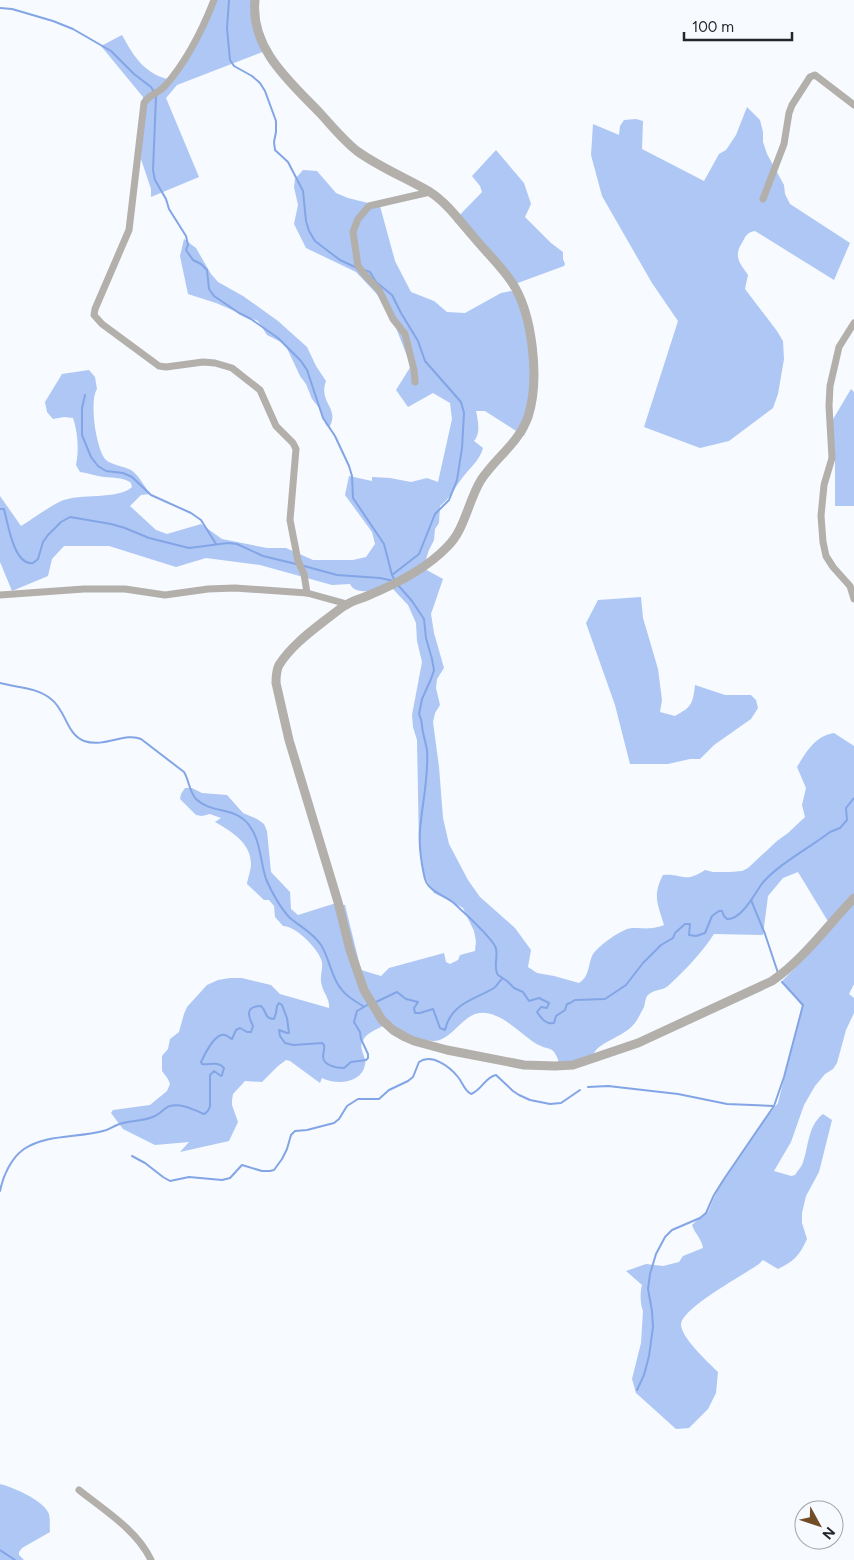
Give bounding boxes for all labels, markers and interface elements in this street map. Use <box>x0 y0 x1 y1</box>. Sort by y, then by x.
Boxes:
scale bar <box>684 10 792 42</box>
text: 100 m <box>692 18 734 36</box>
north arrow <box>794 1500 844 1550</box>
text: N <box>819 1523 839 1543</box>

